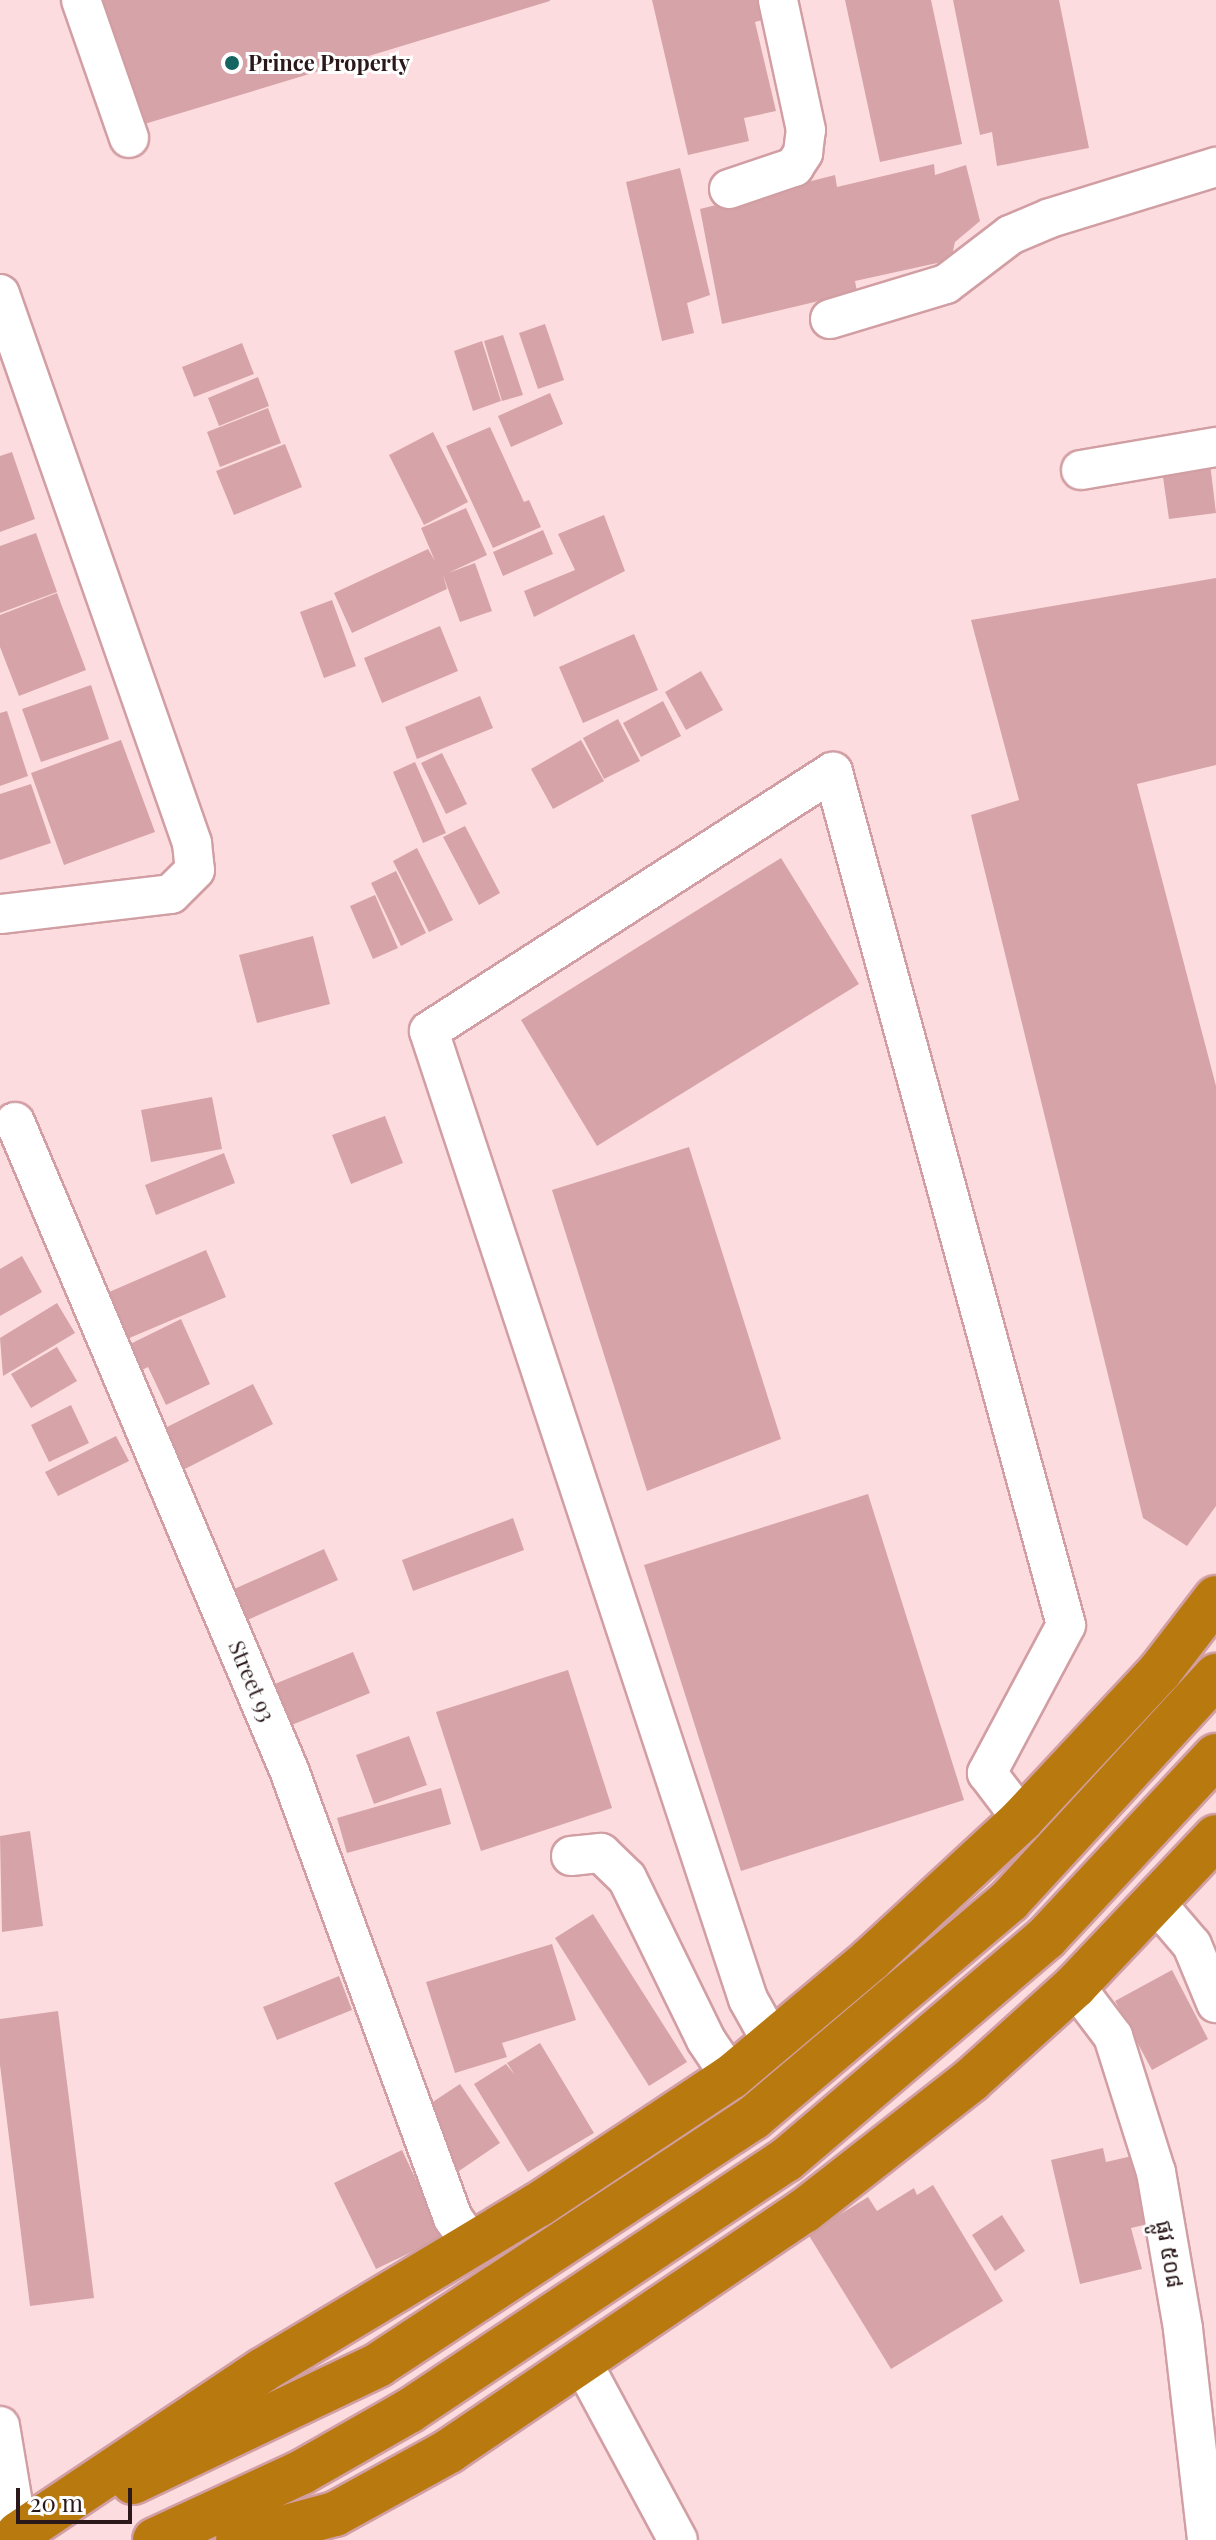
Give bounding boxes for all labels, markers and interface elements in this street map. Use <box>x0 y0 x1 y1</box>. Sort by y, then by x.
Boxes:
place label: Prince Property <box>248 50 410 76</box>
marker: Prince Property <box>223 54 241 72</box>
street label: Street 93 <box>223 1636 281 1726</box>
street label: ផ្លូវ ៥០៨ <box>1151 2218 1189 2290</box>
scale bar <box>20 2472 136 2522</box>
text: 20 m <box>30 2486 83 2518</box>

